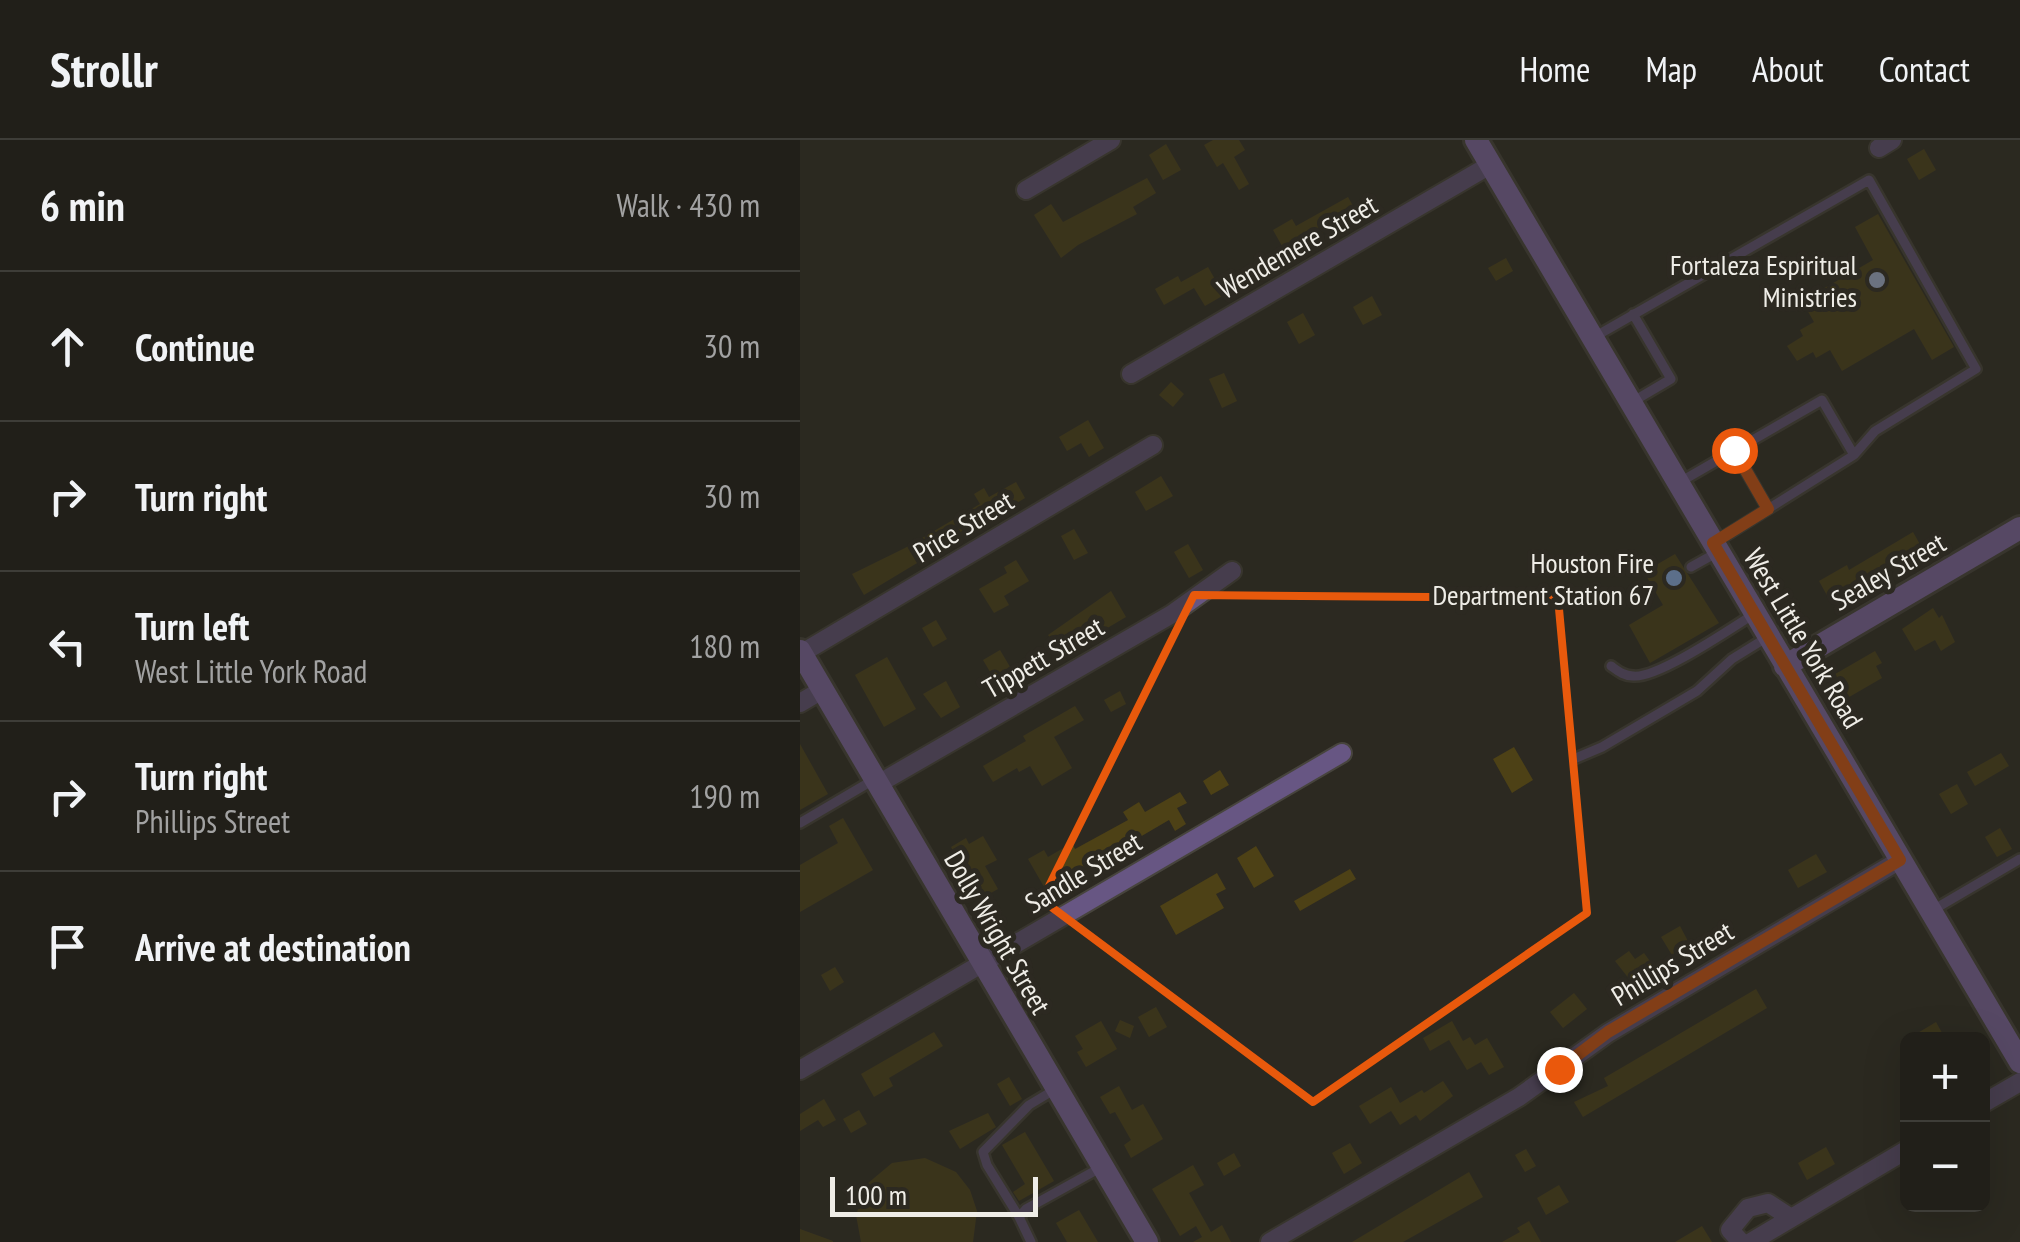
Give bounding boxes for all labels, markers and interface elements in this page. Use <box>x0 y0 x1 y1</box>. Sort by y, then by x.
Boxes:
text: Strollr <box>50 38 158 100</box>
text: Home <box>1519 46 1591 92</box>
text: Map <box>1646 46 1697 92</box>
text: About <box>1752 46 1824 92</box>
text: Contact <box>1879 46 1970 92</box>
text: 6 min <box>40 178 125 233</box>
text: Walk · 430 m <box>616 184 760 226</box>
street label: Wendemere Street <box>1211 185 1384 307</box>
place label: Fortaleza Espiritual Ministries <box>1670 246 1857 315</box>
marker: Fortaleza Espiritual Ministries <box>1866 269 1888 291</box>
icon: ahead <box>40 319 95 374</box>
text: Continue <box>135 322 255 371</box>
text: 30 m <box>704 325 760 367</box>
route start <box>1712 428 1758 474</box>
icon: right <box>40 469 95 524</box>
text: Turn right <box>135 472 267 521</box>
text: 30 m <box>704 475 760 517</box>
street label: Price Street <box>906 482 1020 570</box>
street label: Sealey Street <box>1824 523 1952 619</box>
street label: West Little York Road <box>1736 541 1872 735</box>
place label: Houston Fire Department Station 67 <box>1432 544 1654 613</box>
marker: Houston Fire Department Station 67 <box>1663 567 1685 589</box>
text: Turn left <box>135 601 249 650</box>
street label: Tippett Street <box>976 607 1110 706</box>
icon: left <box>40 619 95 674</box>
text: 180 m <box>689 625 760 667</box>
text: West Little York Road <box>135 650 367 692</box>
text: Turn right <box>135 751 267 800</box>
icon: right <box>40 769 95 824</box>
text: 190 m <box>689 775 760 817</box>
text: Phillips Street <box>135 800 290 842</box>
street label: Sandle Street <box>1018 823 1148 921</box>
street label: Dolly Wright Street <box>936 844 1060 1021</box>
street label: Phillips Street <box>1604 912 1740 1014</box>
icon: arrive <box>40 919 95 974</box>
text: Arrive at destination <box>135 922 411 971</box>
map controls <box>1900 1032 1990 1212</box>
button: + <box>1900 1032 1990 1122</box>
route end <box>1537 1047 1583 1093</box>
button: − <box>1900 1122 1990 1212</box>
scale bar <box>830 1172 1038 1216</box>
text: 100 m <box>845 1176 907 1213</box>

